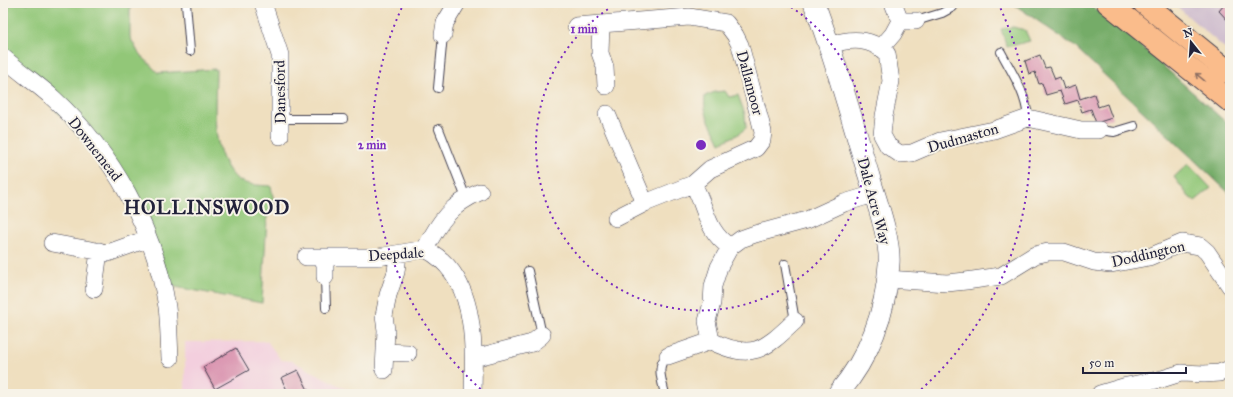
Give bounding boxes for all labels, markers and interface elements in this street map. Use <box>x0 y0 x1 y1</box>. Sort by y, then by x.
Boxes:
text: 1 min <box>570 22 598 36</box>
north arrow <box>1171 22 1211 62</box>
text: N <box>1182 25 1195 40</box>
street label: Dallamoor <box>733 49 767 118</box>
street label: Danesford <box>270 60 290 124</box>
one-way arrow <box>1194 72 1205 81</box>
street label: Downemead <box>64 113 126 185</box>
street label: Dudmaston <box>925 119 1001 157</box>
text: 2 min <box>358 138 387 152</box>
centre of rings <box>694 138 708 152</box>
street label: Dale Acre Way <box>854 155 895 248</box>
district label: HOLLINSWOOD <box>124 196 290 219</box>
street label: Doddington <box>1109 237 1187 271</box>
street label: Deepdale <box>367 243 425 265</box>
scale bar <box>1083 349 1186 375</box>
text: 50 m <box>1089 356 1114 370</box>

